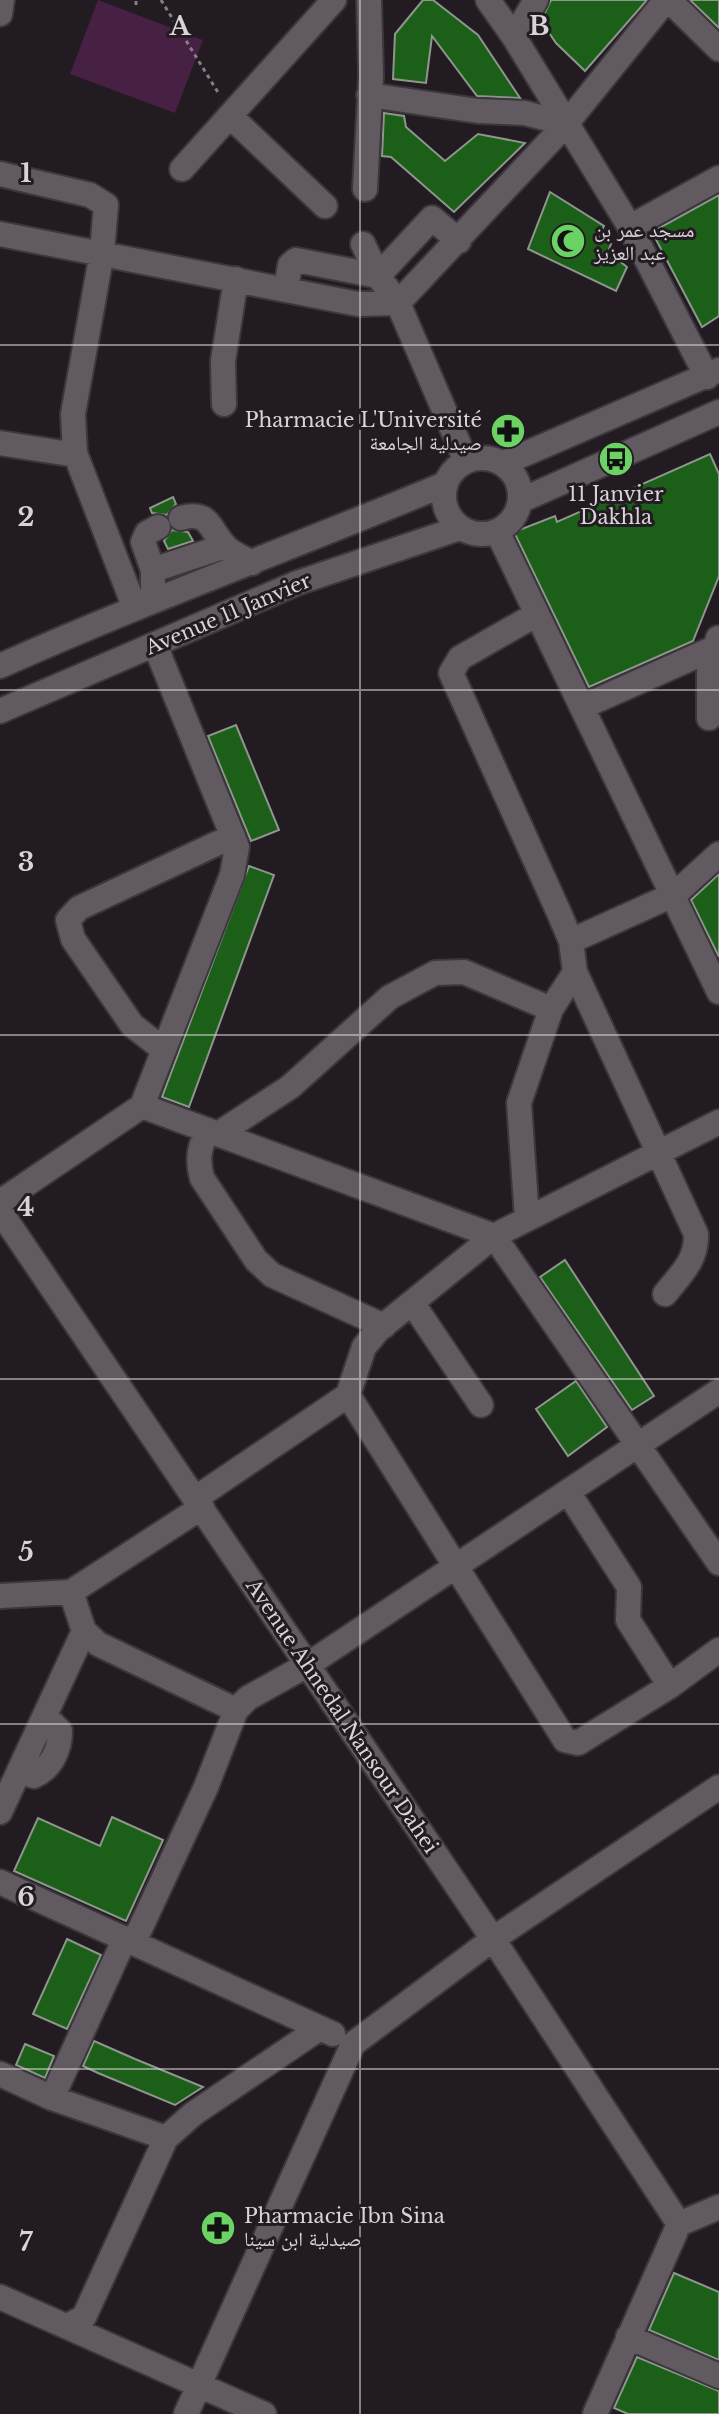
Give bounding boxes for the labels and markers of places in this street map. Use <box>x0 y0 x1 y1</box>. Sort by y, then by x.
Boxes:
place label: مسجد عمر بن عبد العزيز <box>593 218 694 265</box>
mosque icon: مسجد عمر بن عبد العزيز <box>549 222 587 260</box>
place label: Pharmacie L'Université صيدلية الجامعة <box>245 408 482 455</box>
pharmacy icon: Pharmacie L'Université صيدلية الجامعة <box>489 412 527 450</box>
bus stop icon: 11 Janvier Dakhla <box>597 440 635 478</box>
place label: 11 Janvier Dakhla <box>568 482 664 529</box>
place label: Pharmacie Ibn Sina صيدلية ابن سينا <box>244 2204 446 2251</box>
pharmacy icon: Pharmacie Ibn Sina صيدلية ابن سينا <box>199 2209 237 2247</box>

